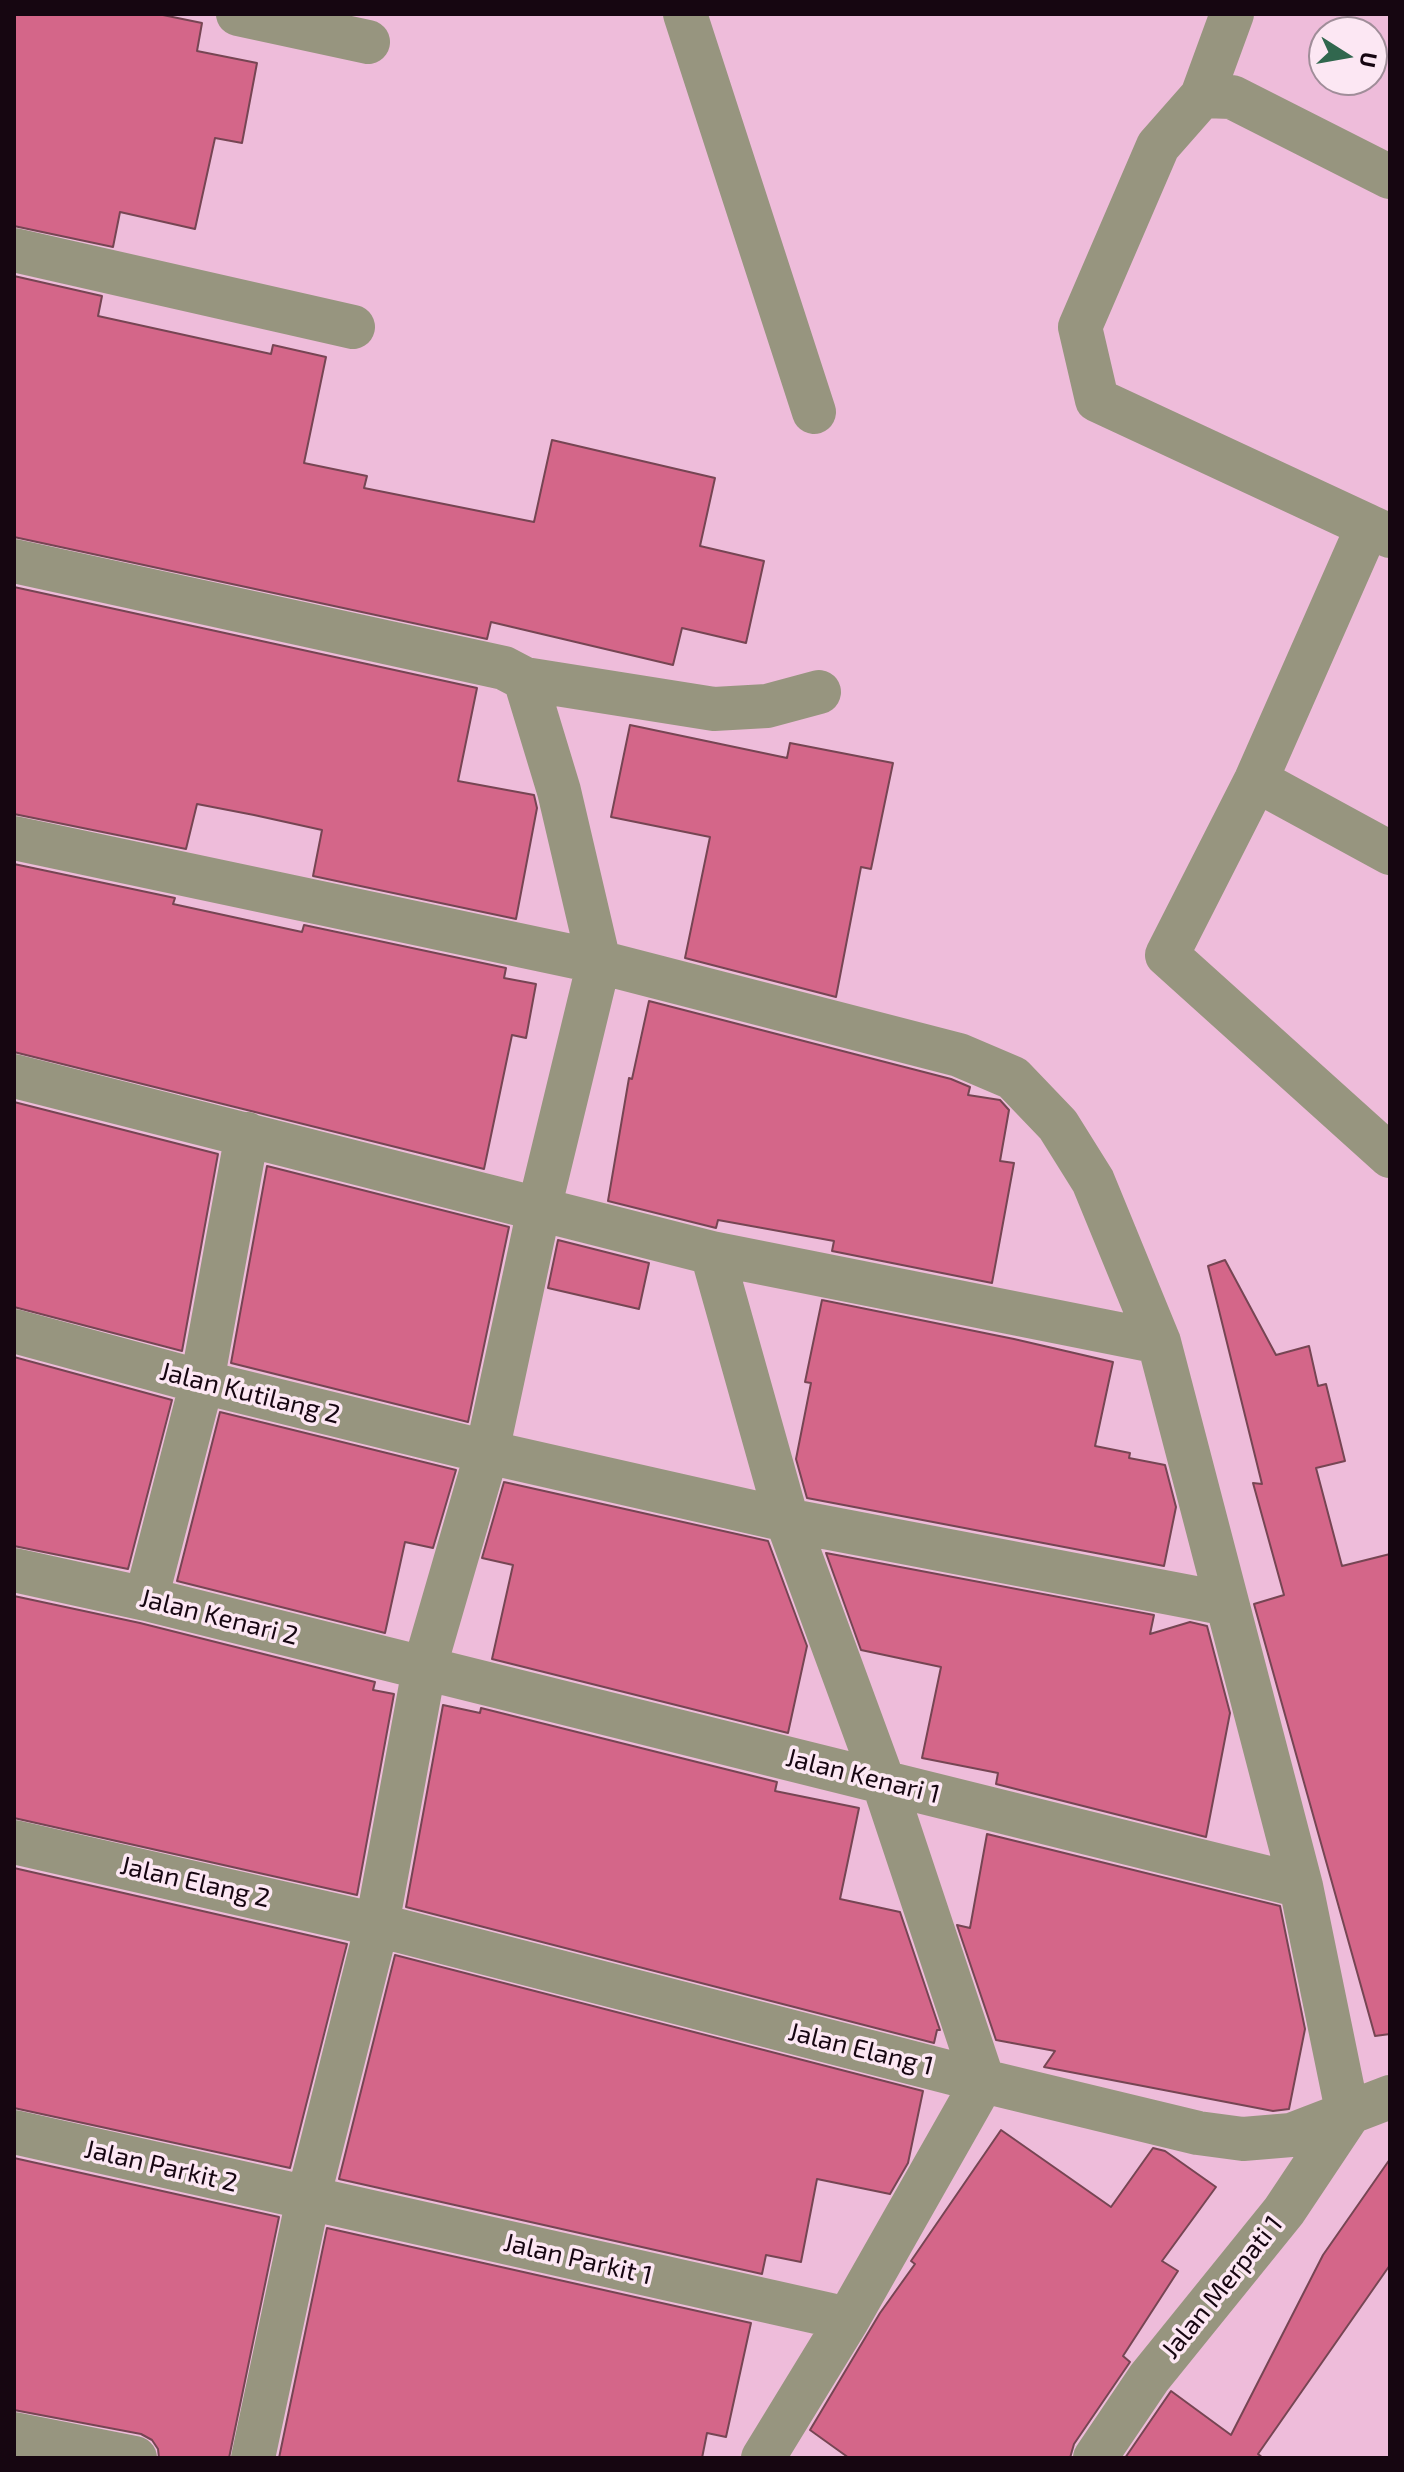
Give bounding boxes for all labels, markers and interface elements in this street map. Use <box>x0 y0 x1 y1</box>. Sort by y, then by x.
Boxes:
north arrow <box>1308 16 1388 96</box>
text: U <box>1355 50 1384 70</box>
street label: Jalan Kutilang 2 <box>157 1356 343 1430</box>
street label: Jalan Kenari 2 <box>137 1582 301 1652</box>
street label: Jalan Kenari 1 <box>783 1742 943 1810</box>
street label: Jalan Elang 2 <box>117 1850 273 1914</box>
street label: Jalan Elang 1 <box>785 2016 937 2082</box>
street label: Jalan Parkit 2 <box>82 2133 240 2199</box>
street label: Jalan Merpati 1 <box>1155 2209 1289 2365</box>
street label: Jalan Parkit 1 <box>501 2227 655 2291</box>

